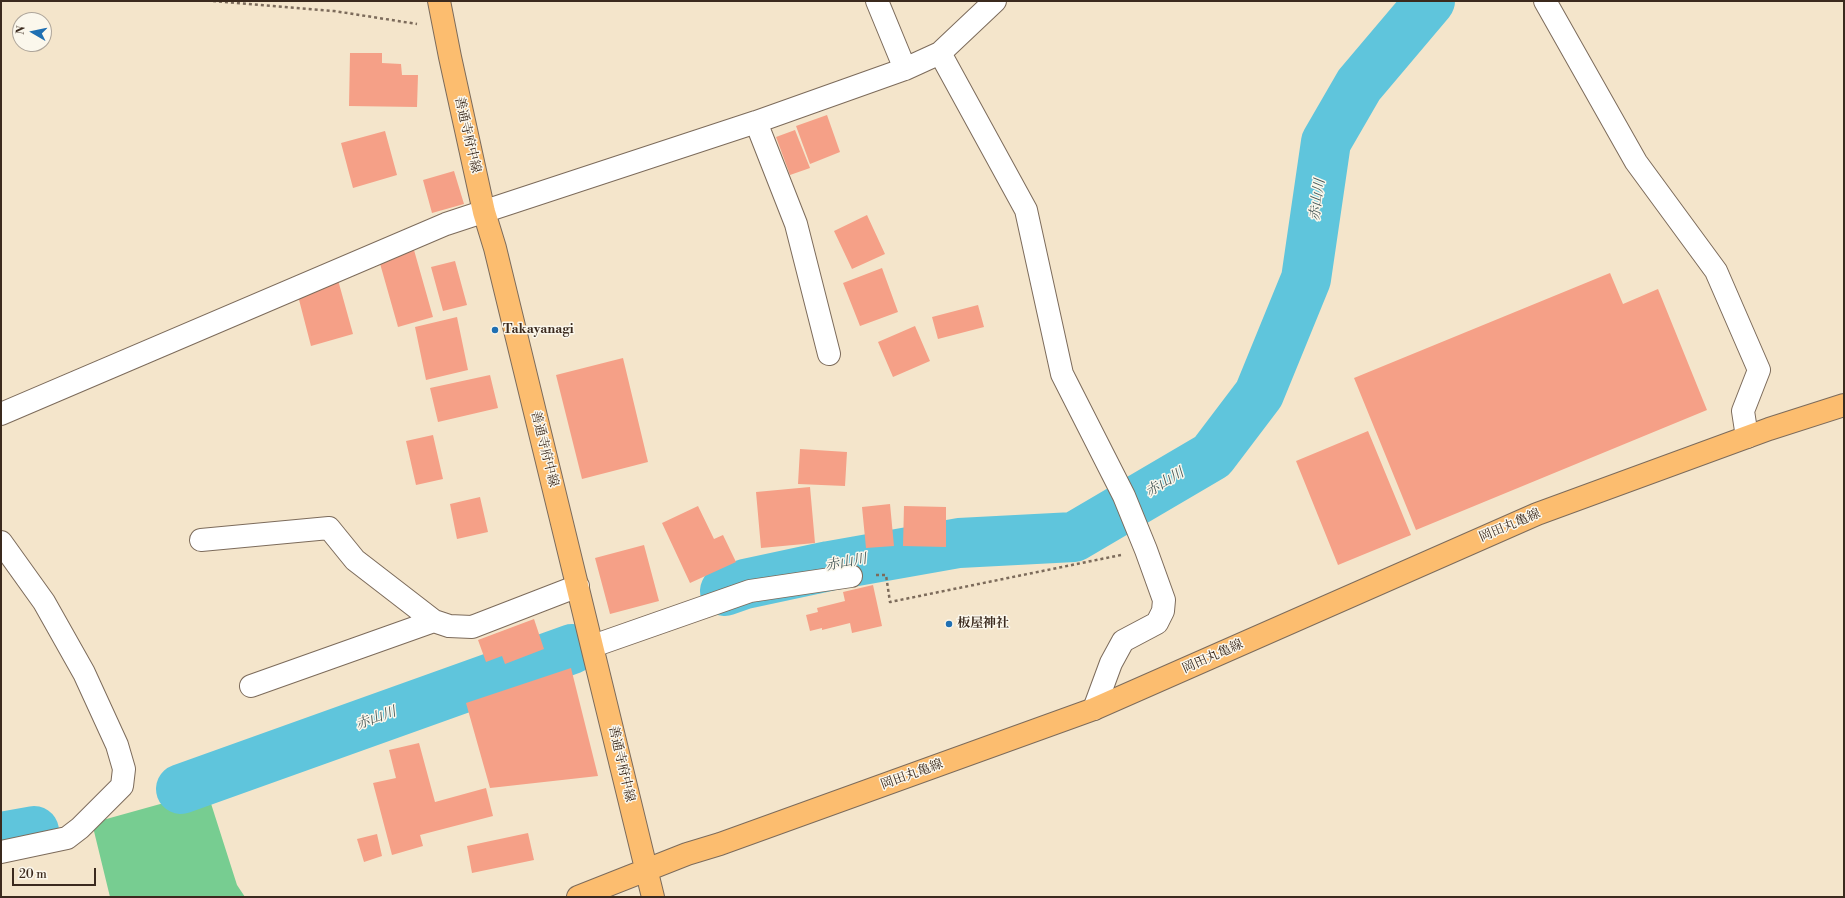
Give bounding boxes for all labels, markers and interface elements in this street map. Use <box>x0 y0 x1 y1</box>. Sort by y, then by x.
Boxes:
north arrow <box>12 12 52 52</box>
text: N <box>14 25 29 36</box>
street label: 善通寺府中線 <box>451 95 483 175</box>
water label: 赤山川 <box>1307 178 1329 222</box>
place label: Takayanagi <box>503 322 574 338</box>
marker: Takayanagi <box>490 325 500 335</box>
street label: 善通寺府中線 <box>527 409 561 489</box>
water label: 赤山川 <box>1143 465 1187 501</box>
street label: 岡田丸亀線 <box>1477 506 1543 546</box>
water label: 赤山川 <box>824 551 868 575</box>
place label: 板屋神社 <box>957 616 1009 632</box>
marker: 板屋神社 <box>944 619 954 629</box>
street label: 岡田丸亀線 <box>1180 637 1246 677</box>
water label: 赤山川 <box>353 704 399 734</box>
street label: 善通寺府中線 <box>605 724 637 804</box>
street label: 岡田丸亀線 <box>879 757 945 793</box>
scale bar <box>14 860 98 886</box>
text: 20 m <box>19 867 47 882</box>

